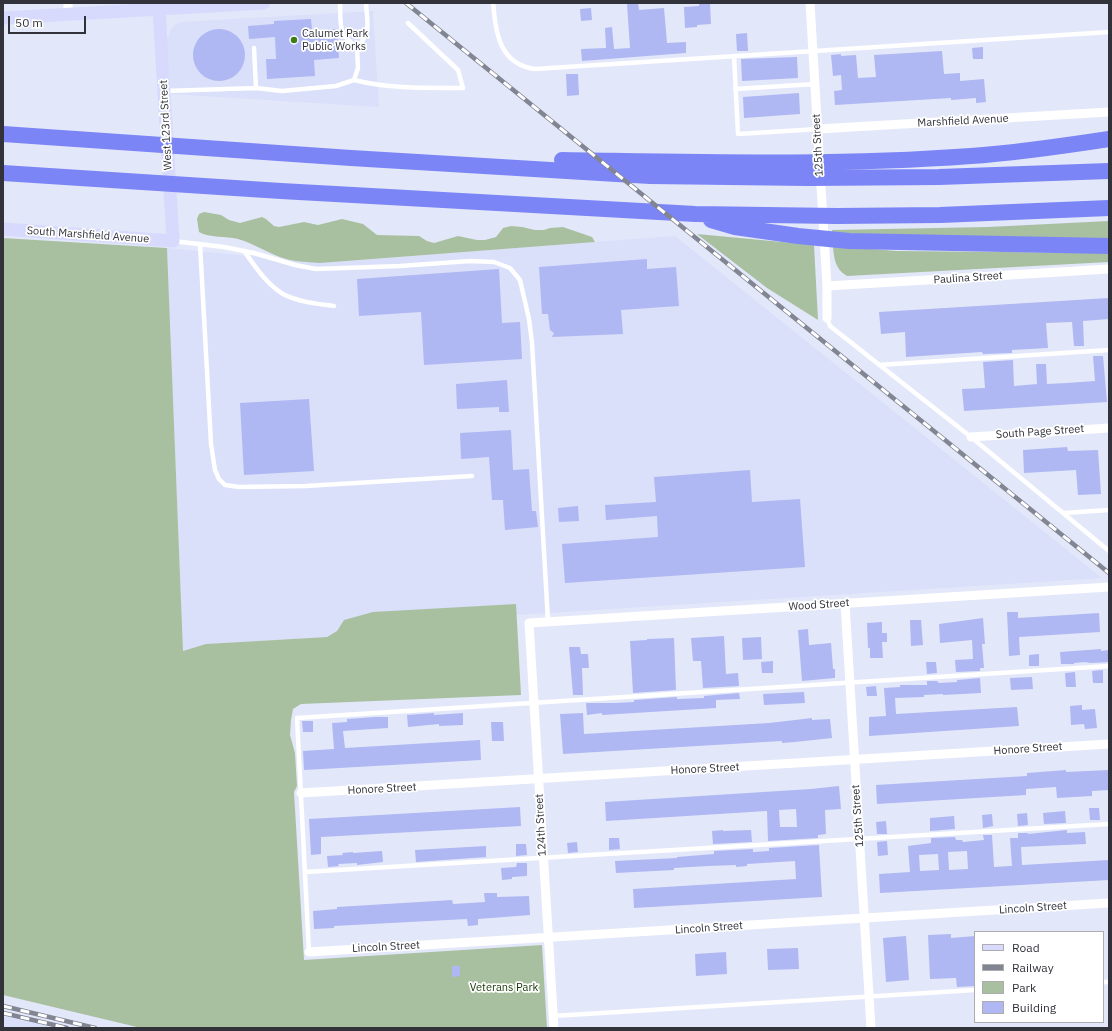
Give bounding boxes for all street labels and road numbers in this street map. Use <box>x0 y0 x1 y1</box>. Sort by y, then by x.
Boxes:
street label: West 123rd Street <box>157 80 175 170</box>
street label: Marshfield Avenue <box>917 112 1009 130</box>
street label: 125th Street <box>810 113 826 177</box>
street label: South Marshfield Avenue <box>26 224 150 246</box>
street label: Paulina Street <box>933 269 1003 287</box>
street label: South Page Street <box>995 422 1085 442</box>
street label: Wood Street <box>788 596 850 614</box>
street label: Honore Street <box>993 740 1063 758</box>
street label: Honore Street <box>670 761 740 777</box>
street label: Honore Street <box>347 781 417 797</box>
street label: 125th Street <box>849 784 867 848</box>
street label: 124th Street <box>533 793 549 857</box>
street label: Lincoln Street <box>999 899 1067 917</box>
street label: Lincoln Street <box>675 919 743 937</box>
street label: Lincoln Street <box>352 939 420 955</box>

